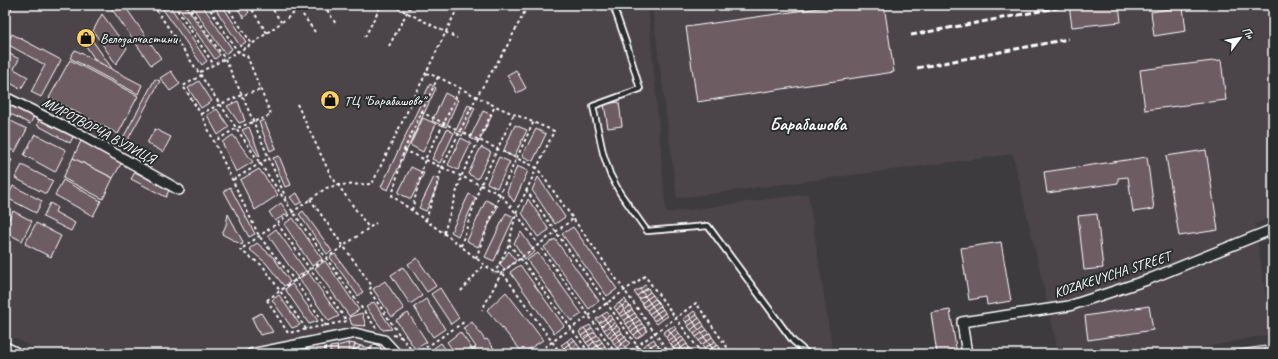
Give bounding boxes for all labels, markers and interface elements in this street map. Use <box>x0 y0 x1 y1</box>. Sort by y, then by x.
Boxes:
north arrow <box>1220 18 1260 58</box>
text: Пн <box>1239 24 1258 42</box>
shop icon: Велозапчастини <box>75 27 97 49</box>
place label: Велозапчастини <box>100 30 179 47</box>
shop icon: ТЦ "Барабашово" <box>319 89 341 111</box>
place label: ТЦ "Барабашово" <box>344 92 428 109</box>
street label: МИРОТВОРЧА ВУЛИЦЯ <box>39 94 160 168</box>
district label: Барабашова <box>769 113 848 135</box>
street label: KOZAKEVYCHA STREET <box>1052 247 1176 301</box>

